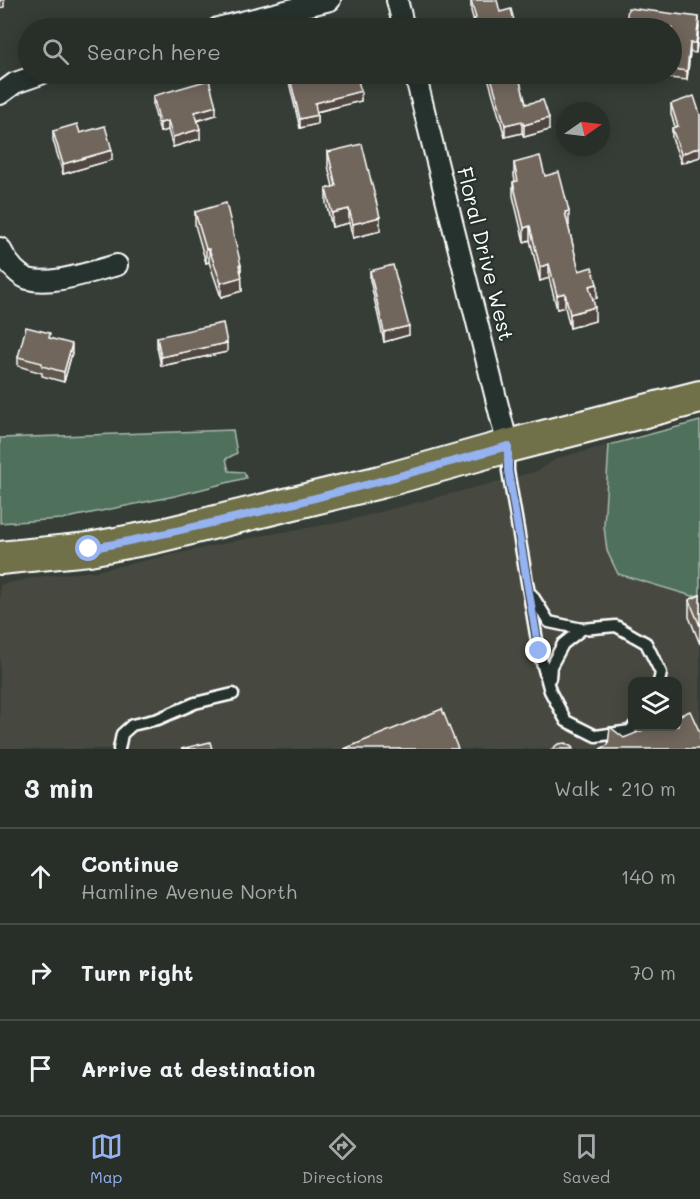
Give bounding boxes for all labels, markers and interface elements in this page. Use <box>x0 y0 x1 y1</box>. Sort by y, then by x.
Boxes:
search box <box>18 18 682 84</box>
icon: search <box>39 35 72 68</box>
text: Search here <box>87 37 221 66</box>
north arrow <box>556 102 610 156</box>
street label: Floral Drive West <box>452 164 521 343</box>
route start <box>75 535 101 561</box>
route end <box>525 637 551 663</box>
map controls <box>628 677 682 731</box>
button: layers <box>628 677 682 731</box>
text: 3 min <box>24 771 93 805</box>
text: Walk · 210 m <box>554 775 676 801</box>
text: Continue <box>81 849 179 878</box>
icon: ahead <box>24 860 57 893</box>
text: 140 m <box>621 863 676 889</box>
text: Hamline Avenue North <box>81 878 297 904</box>
icon: right <box>24 956 57 989</box>
text: Turn right <box>81 958 193 987</box>
text: 70 m <box>630 959 676 985</box>
icon: arrive <box>24 1052 57 1085</box>
text: Arrive at destination <box>81 1054 316 1083</box>
tab: Map <box>90 1130 123 1187</box>
tab: Directions <box>302 1130 383 1187</box>
tab: Saved <box>563 1130 610 1187</box>

